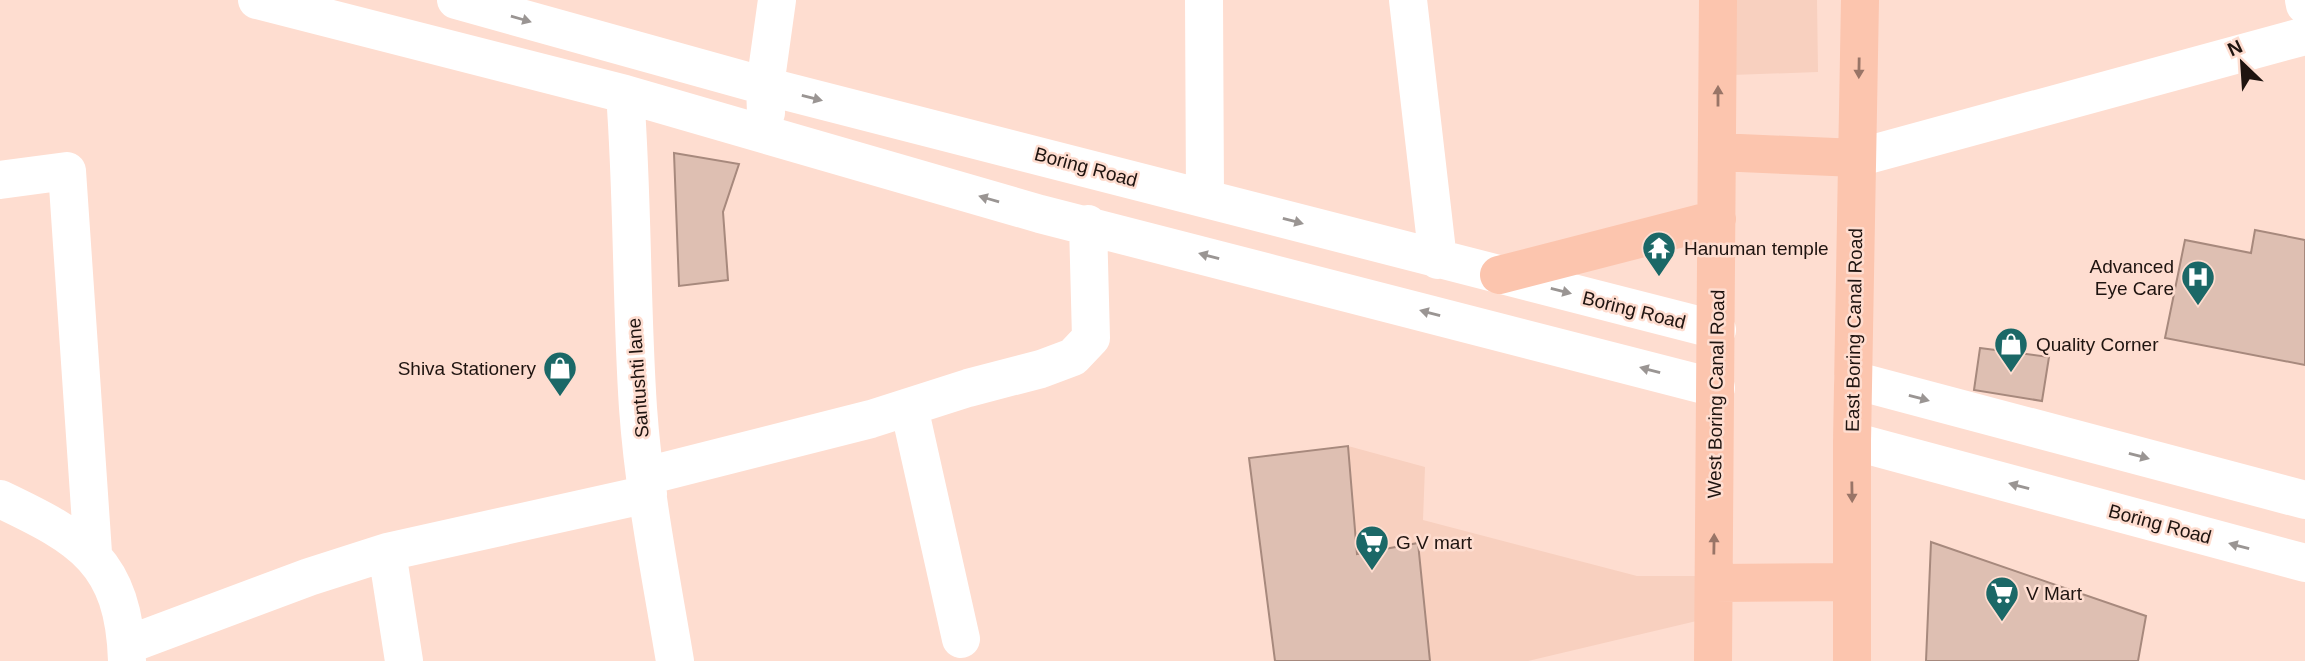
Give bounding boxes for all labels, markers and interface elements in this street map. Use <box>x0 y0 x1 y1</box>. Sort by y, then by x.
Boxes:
one-way arrow <box>510 14 532 25</box>
north arrow <box>2207 28 2277 98</box>
text: N <box>2224 36 2246 60</box>
one-way arrow <box>1853 57 1865 79</box>
one-way arrow <box>1712 85 1724 107</box>
one-way arrow <box>801 93 823 104</box>
street label: Boring Road <box>1032 143 1140 191</box>
one-way arrow <box>978 194 999 204</box>
one-way arrow <box>1283 217 1304 227</box>
street label: East Boring Canal Road <box>1842 228 1866 432</box>
temple icon: Hanuman temple <box>1640 229 1678 278</box>
place label: Hanuman temple <box>1684 238 1829 259</box>
one-way arrow <box>1198 250 1220 261</box>
place label: Advanced Eye Care <box>2089 256 2174 299</box>
hospital icon: Advanced Eye Care <box>2179 258 2217 307</box>
one-way arrow <box>1550 286 1572 297</box>
street label: Boring Road <box>1580 287 1688 333</box>
street label: West Boring Canal Road <box>1704 289 1728 499</box>
one-way arrow <box>1418 307 1440 318</box>
street label: Santushti lane <box>623 317 653 439</box>
shop icon: Quality Corner <box>1992 325 2030 374</box>
place label: Quality Corner <box>2036 334 2159 355</box>
shop icon: Shiva Stationery <box>541 349 579 398</box>
place label: Shiva Stationery <box>398 358 536 379</box>
one-way arrow <box>1639 364 1661 375</box>
one-way arrow <box>1909 393 1931 404</box>
one-way arrow <box>2128 451 2150 462</box>
one-way arrow <box>1847 481 1858 503</box>
one-way arrow <box>2009 481 2030 491</box>
street label: Boring Road <box>2106 500 2214 548</box>
supermarket icon: G V mart <box>1353 523 1391 572</box>
place label: G V mart <box>1396 532 1473 553</box>
one-way arrow <box>1708 533 1720 555</box>
one-way arrow <box>2228 540 2249 550</box>
supermarket icon: V Mart <box>1983 574 2021 623</box>
place label: V Mart <box>2026 583 2083 604</box>

